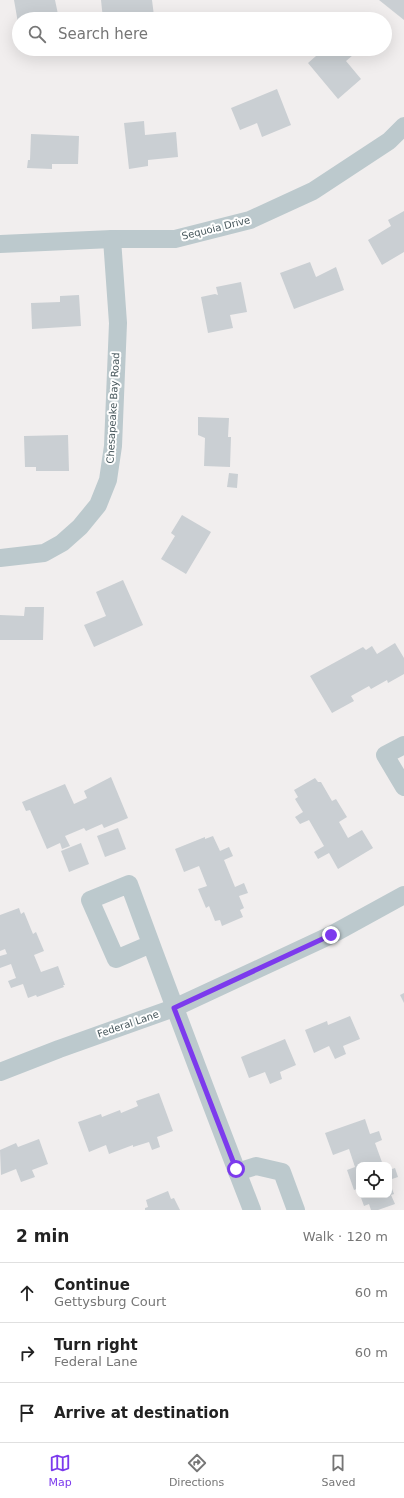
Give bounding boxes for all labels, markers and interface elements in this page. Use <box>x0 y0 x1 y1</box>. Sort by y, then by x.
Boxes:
search box <box>12 12 392 56</box>
icon: search <box>26 23 48 45</box>
text: Search here <box>58 25 148 43</box>
street label: Sequoia Drive <box>181 214 251 242</box>
street label: Chesapeake Bay Road <box>105 352 121 464</box>
route end <box>322 926 340 944</box>
street label: Federal Lane <box>96 1008 160 1040</box>
route start <box>227 1160 245 1178</box>
map controls <box>356 1162 392 1198</box>
button: locate <box>356 1162 392 1198</box>
text: 2 min <box>16 1226 69 1246</box>
text: Walk · 120 m <box>303 1229 388 1244</box>
text: Continue <box>54 1276 130 1294</box>
icon: ahead <box>16 1282 38 1304</box>
text: 60 m <box>355 1285 388 1300</box>
text: Gettysburg Court <box>54 1294 166 1309</box>
text: Turn right <box>54 1336 138 1354</box>
icon: right <box>16 1342 38 1364</box>
text: 60 m <box>355 1345 388 1360</box>
text: Federal Lane <box>54 1354 138 1369</box>
icon: arrive <box>16 1402 38 1424</box>
text: Arrive at destination <box>54 1404 229 1422</box>
tab: Map <box>49 1452 72 1489</box>
tab: Directions <box>169 1452 224 1489</box>
tab: Saved <box>321 1452 355 1489</box>

